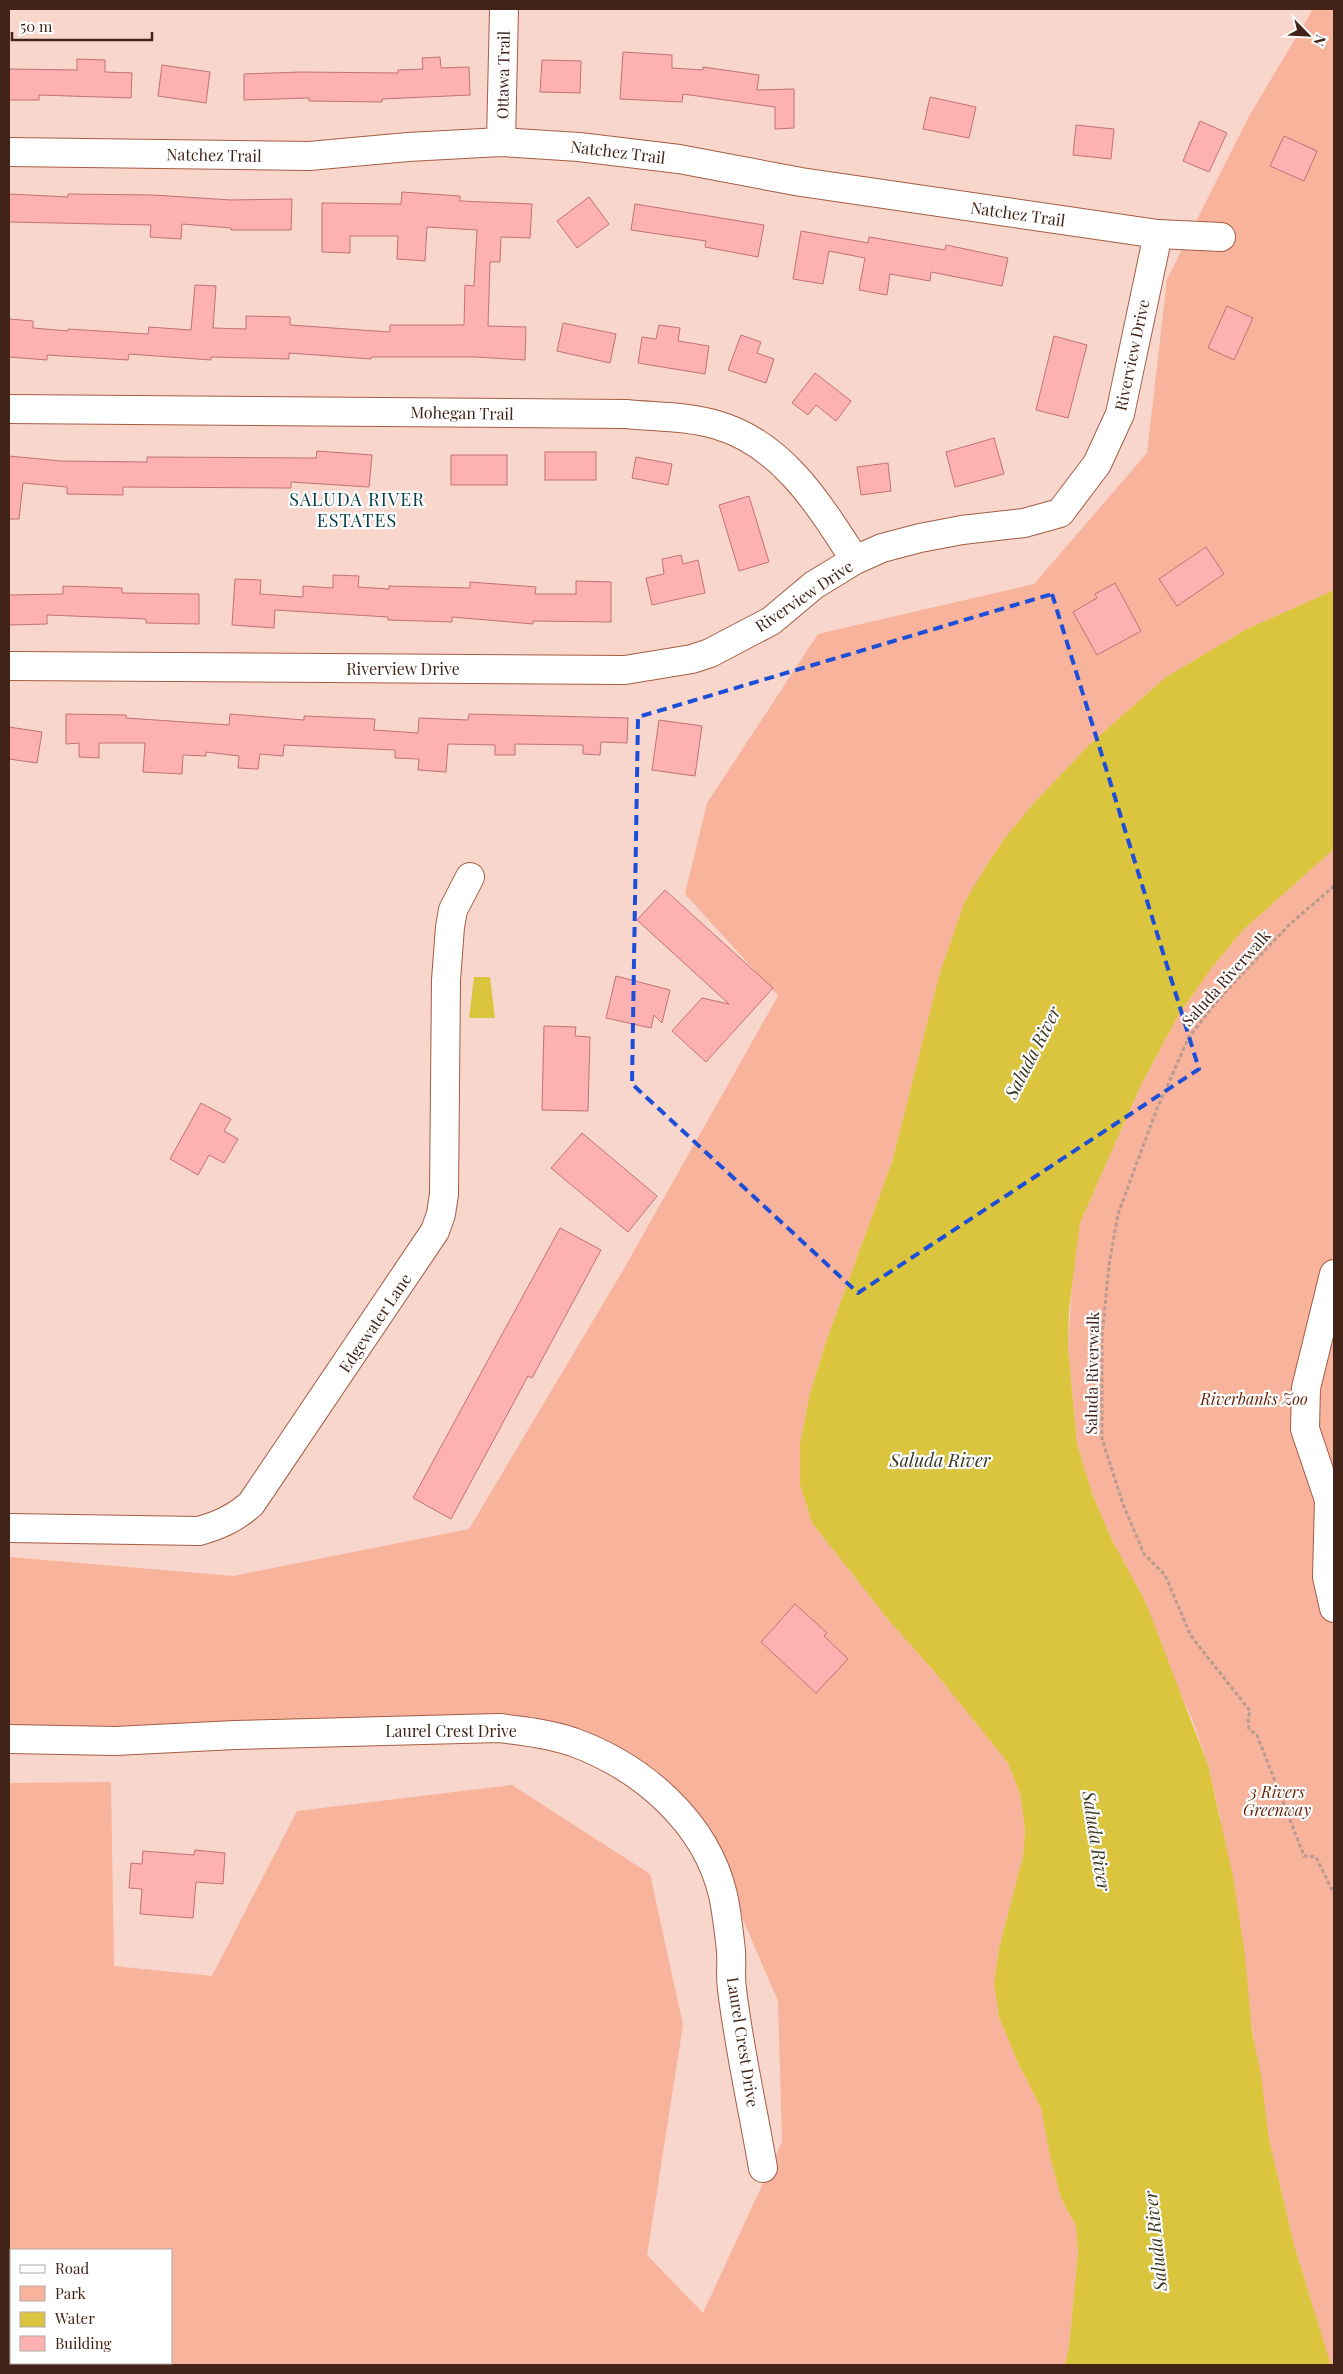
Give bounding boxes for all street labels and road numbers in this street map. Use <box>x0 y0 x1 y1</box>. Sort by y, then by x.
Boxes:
street label: Ottawa Trail <box>491 30 514 119</box>
street label: Natchez Trail <box>569 135 667 168</box>
street label: Natchez Trail <box>166 143 262 166</box>
street label: Natchez Trail <box>969 196 1067 231</box>
street label: Riverview Drive <box>1109 297 1154 413</box>
street label: Mohegan Trail <box>410 401 514 424</box>
street label: Riverview Drive <box>751 555 857 636</box>
street label: Riverview Drive <box>346 658 460 679</box>
street label: Saluda Riverwalk <box>1177 925 1275 1030</box>
street label: Edgewater Lane <box>334 1269 415 1376</box>
street label: Saluda Riverwalk <box>1080 1311 1103 1435</box>
street label: Laurel Crest Drive <box>385 1720 517 1741</box>
street label: Laurel Crest Drive <box>723 1975 764 2109</box>

